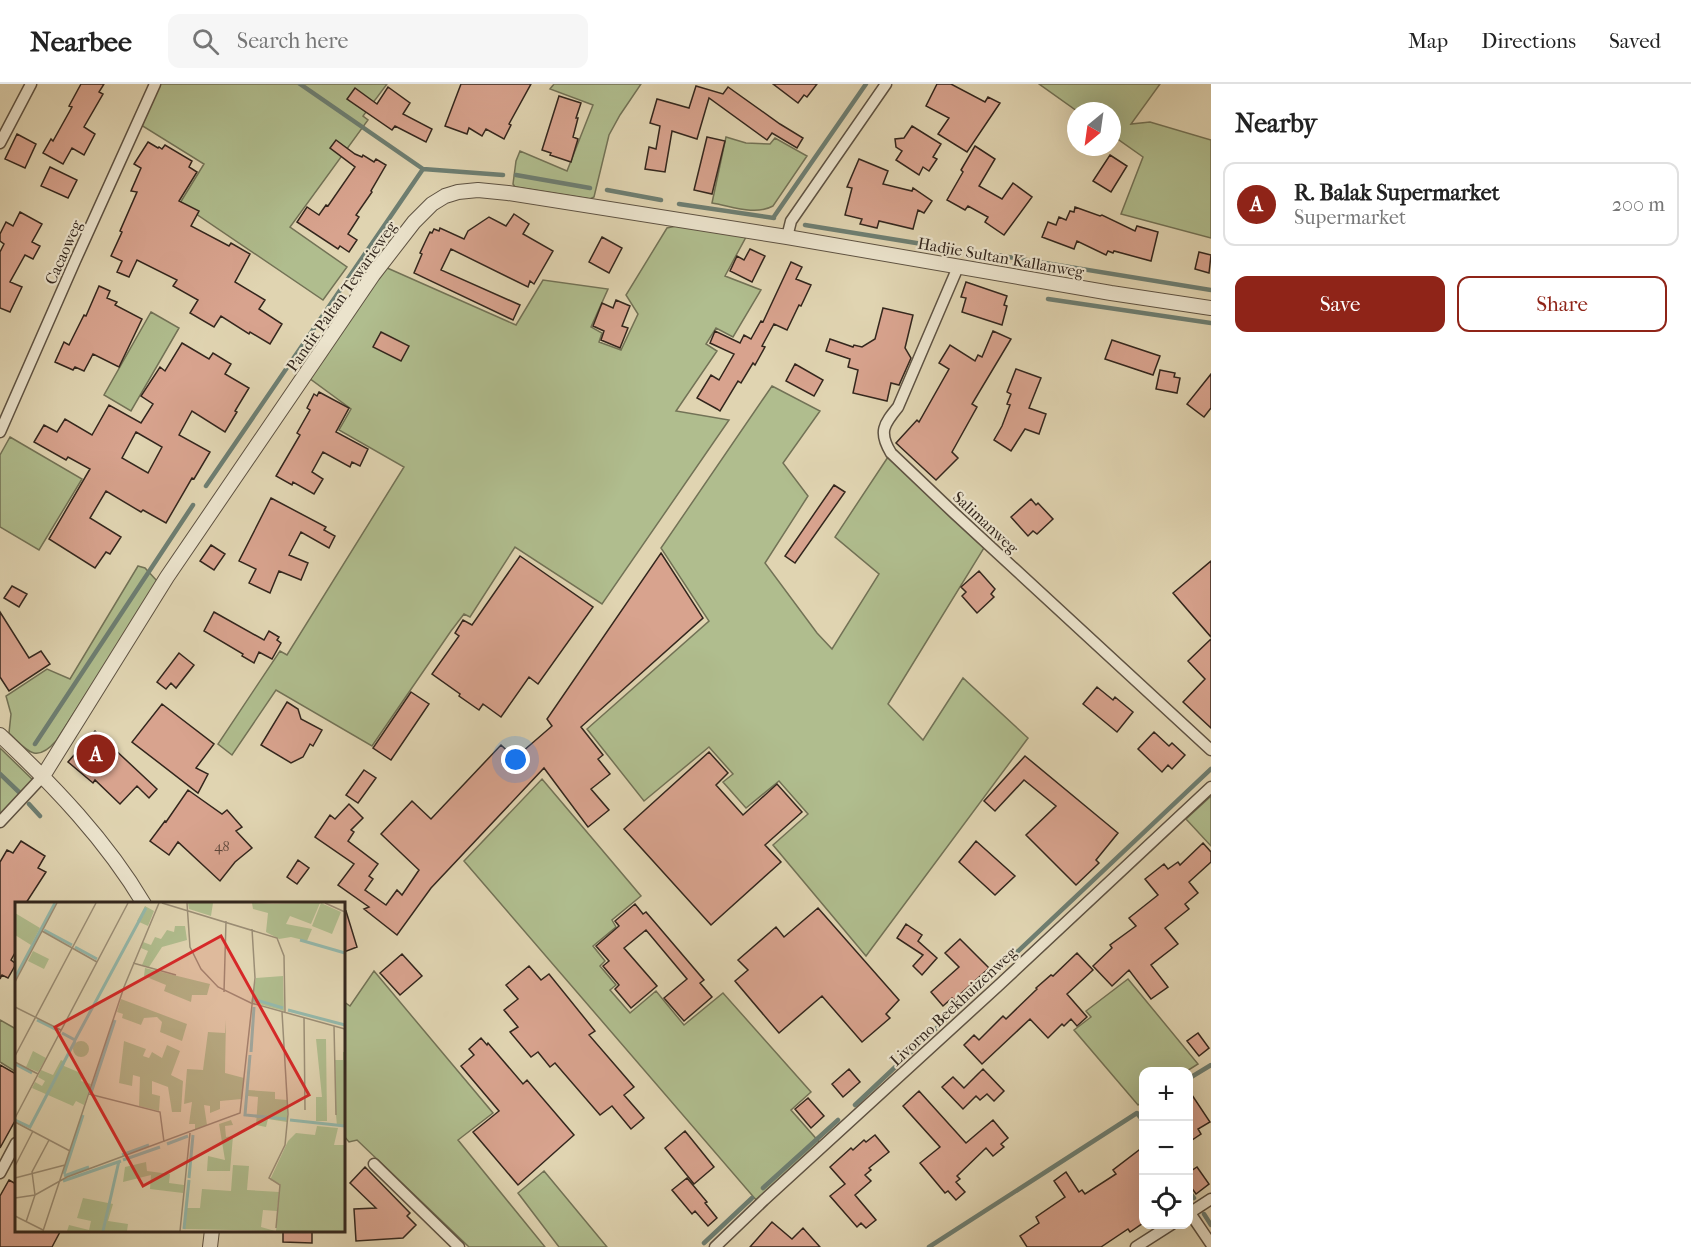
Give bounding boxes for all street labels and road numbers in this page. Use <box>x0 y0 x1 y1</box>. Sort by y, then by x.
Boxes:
street label: Cacaoweg <box>41 217 86 287</box>
street label: Pandit Paltan Tewarieweg <box>282 217 401 375</box>
street label: Hadjie Sultan Kallanweg <box>916 233 1086 282</box>
street label: Salimanweg <box>949 487 1023 558</box>
street label: Livorno Beekhuizenweg <box>886 942 1021 1070</box>

